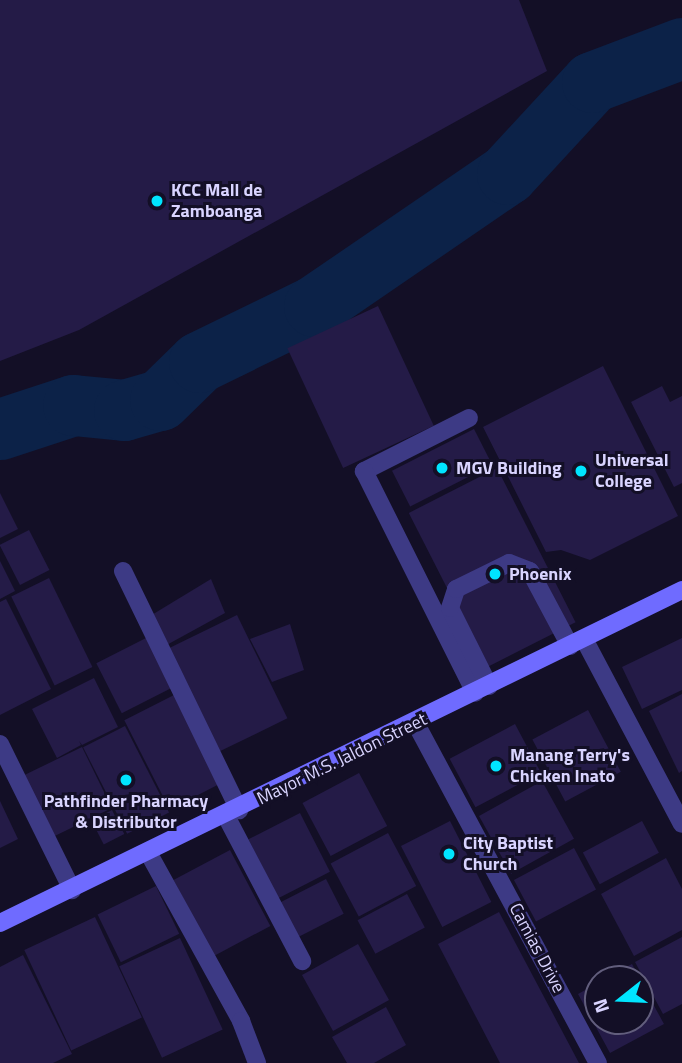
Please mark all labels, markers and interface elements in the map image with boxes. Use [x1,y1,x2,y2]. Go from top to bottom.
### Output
place label: KCC Mall de Zamboanga [171,180,262,222]
marker: KCC Mall de Zamboanga [149,193,165,209]
place label: Universal College [595,450,669,492]
place label: MGV Building [456,457,562,479]
marker: MGV Building [434,460,450,476]
marker: Universal College [573,463,589,479]
place label: Phoenix [509,563,571,585]
marker: Phoenix [487,566,503,582]
street label: Mayor M.S. Jaldon Street [254,708,430,810]
place label: Manang Terry's Chicken Inato [510,745,630,788]
marker: Manang Terry's Chicken Inato [488,758,504,774]
marker: Pathfinder Pharmacy & Distributor [118,772,134,788]
place label: Pathfinder Pharmacy & Distributor [44,791,208,834]
place label: City Baptist Church [463,833,553,876]
marker: City Baptist Church [441,846,457,862]
street label: Camias Drive [504,899,570,997]
north arrow [584,965,654,1035]
text: N [585,995,616,1017]

